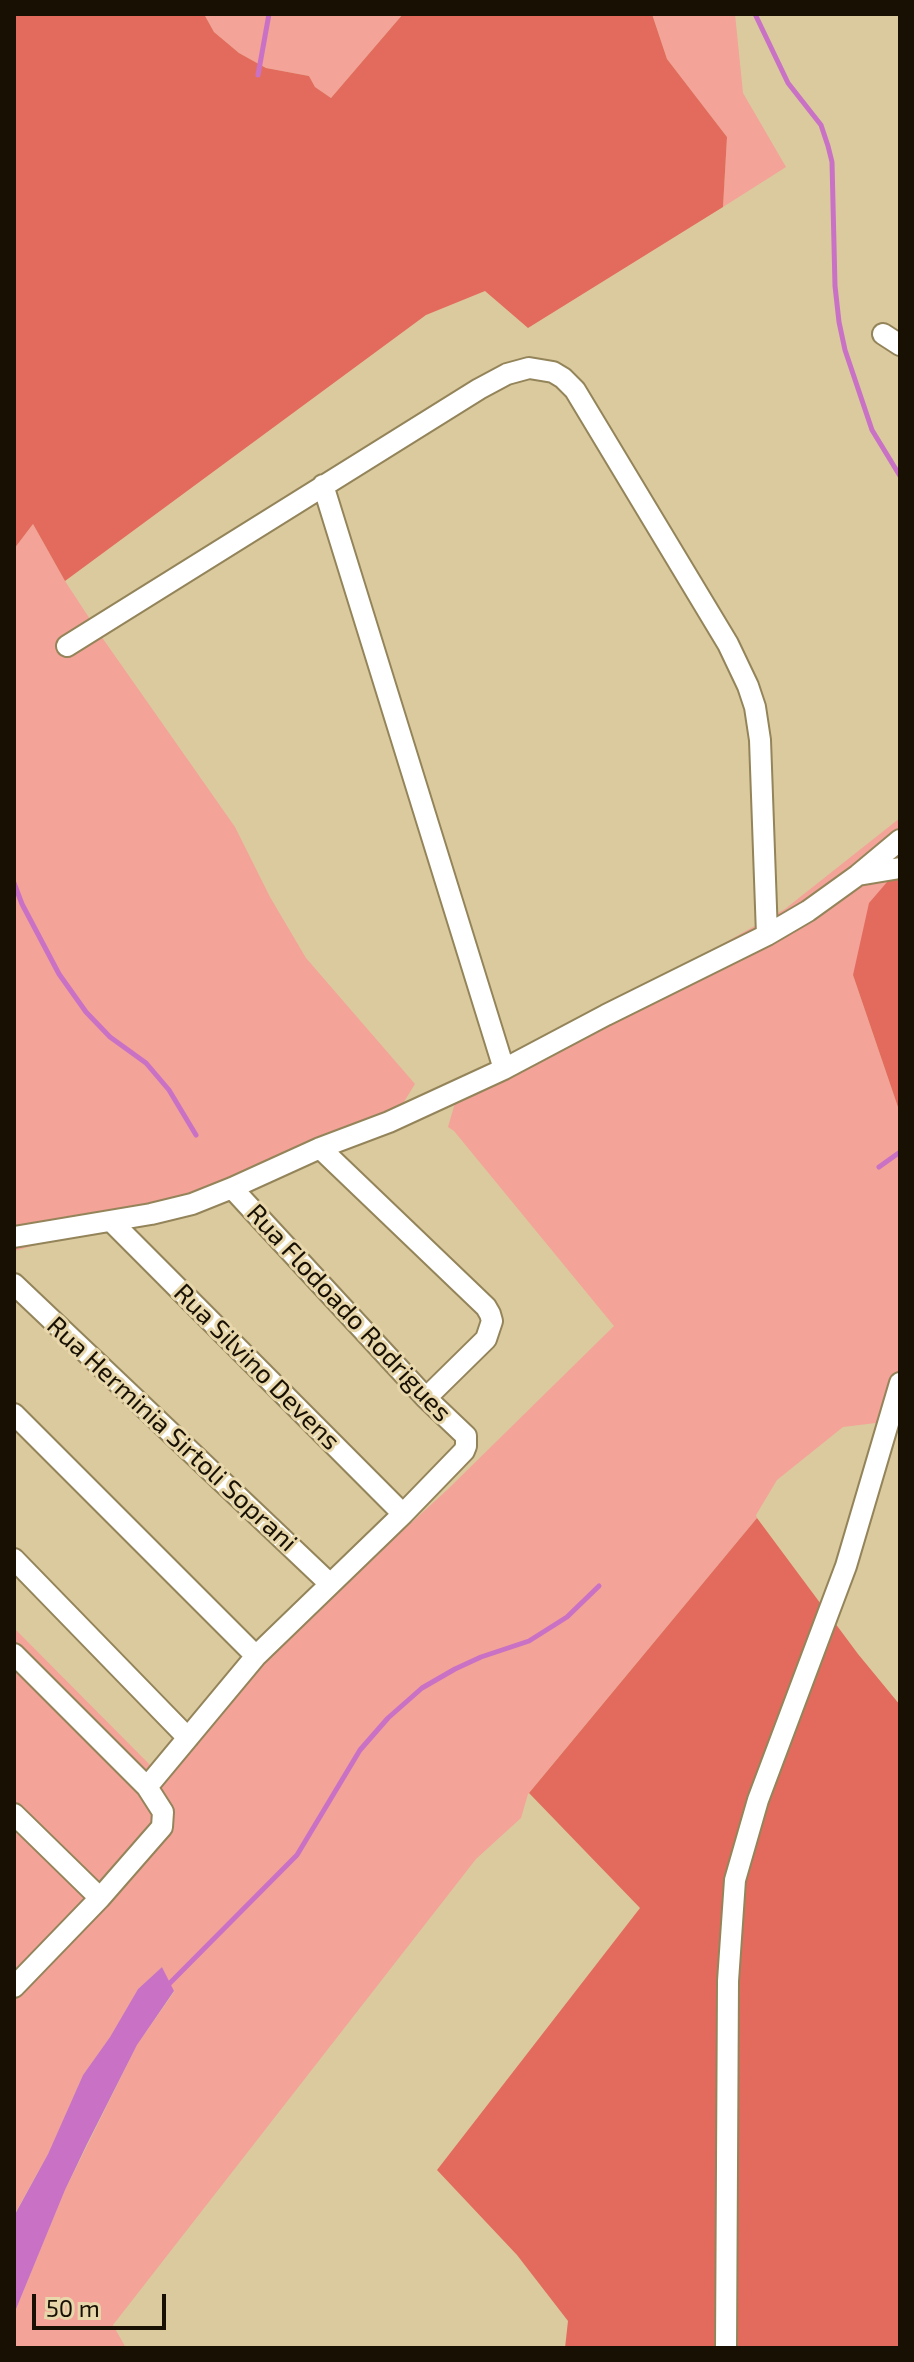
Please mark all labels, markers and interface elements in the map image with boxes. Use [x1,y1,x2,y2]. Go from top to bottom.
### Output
street label: Rua Flodoado Rodrigues [240,1198,458,1428]
street label: Rua Silvino Devens [167,1277,347,1457]
street label: Rua Herminia Sirtoli Soprani [41,1310,303,1558]
scale bar [36,2278,170,2328]
text: 50 m [46,2293,100,2322]

